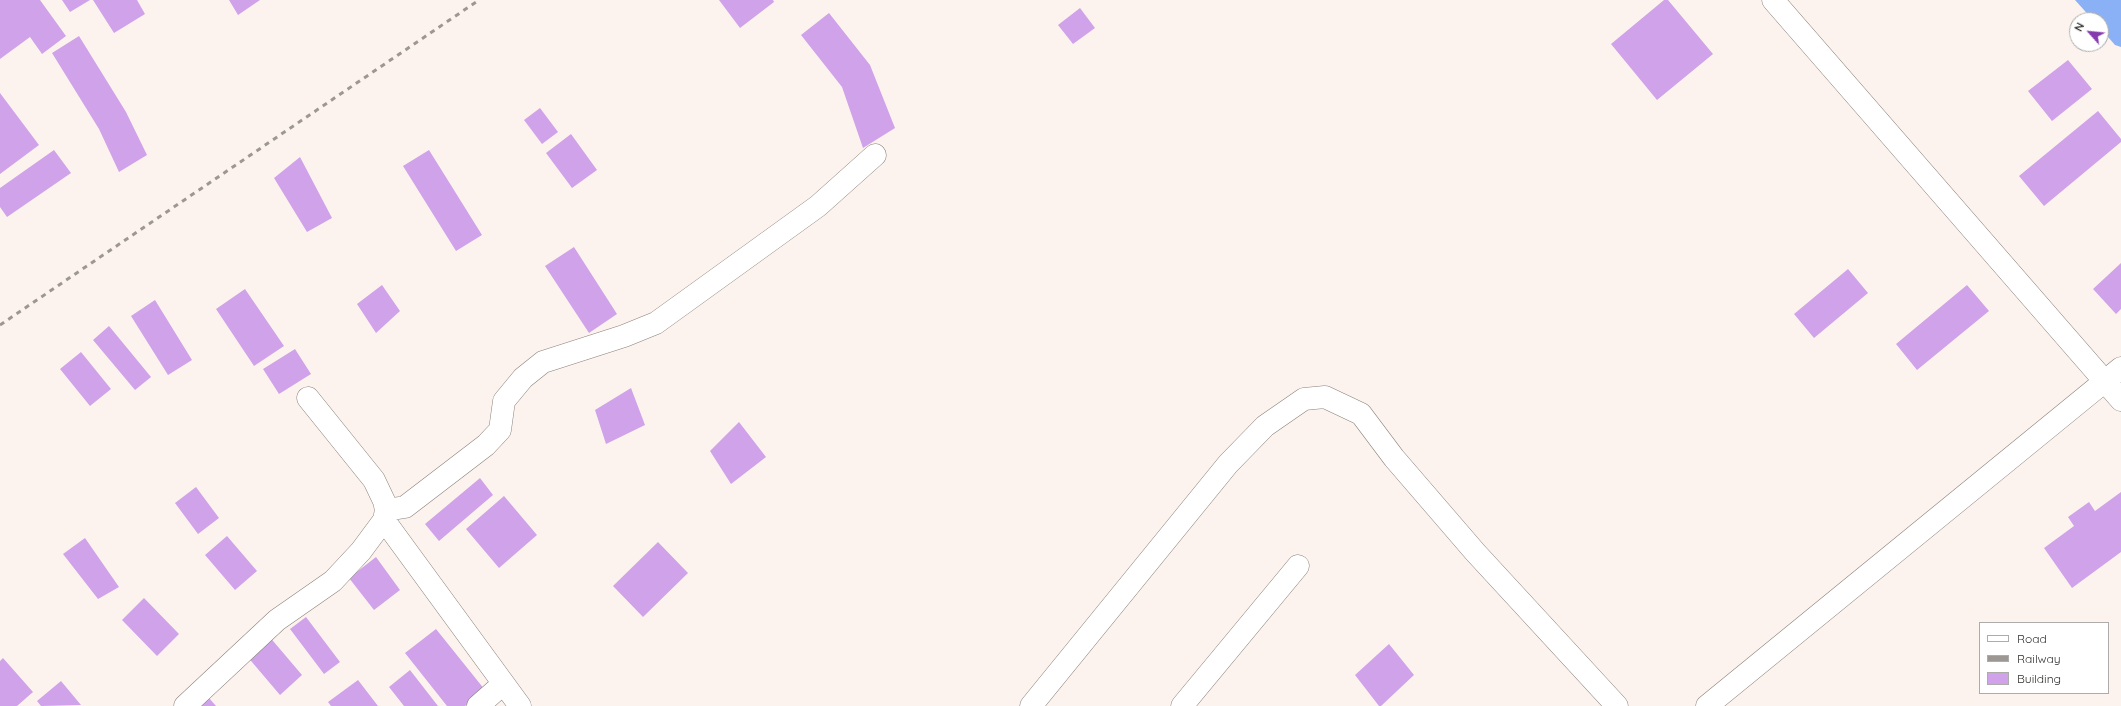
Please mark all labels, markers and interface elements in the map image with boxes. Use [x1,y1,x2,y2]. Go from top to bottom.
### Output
north arrow [2069,12,2109,52]
text: N [2071,20,2087,34]
legend [1979,622,2109,694]
text: Road [2017,631,2047,646]
text: Railway [2017,651,2061,666]
text: Building [2017,671,2061,686]

